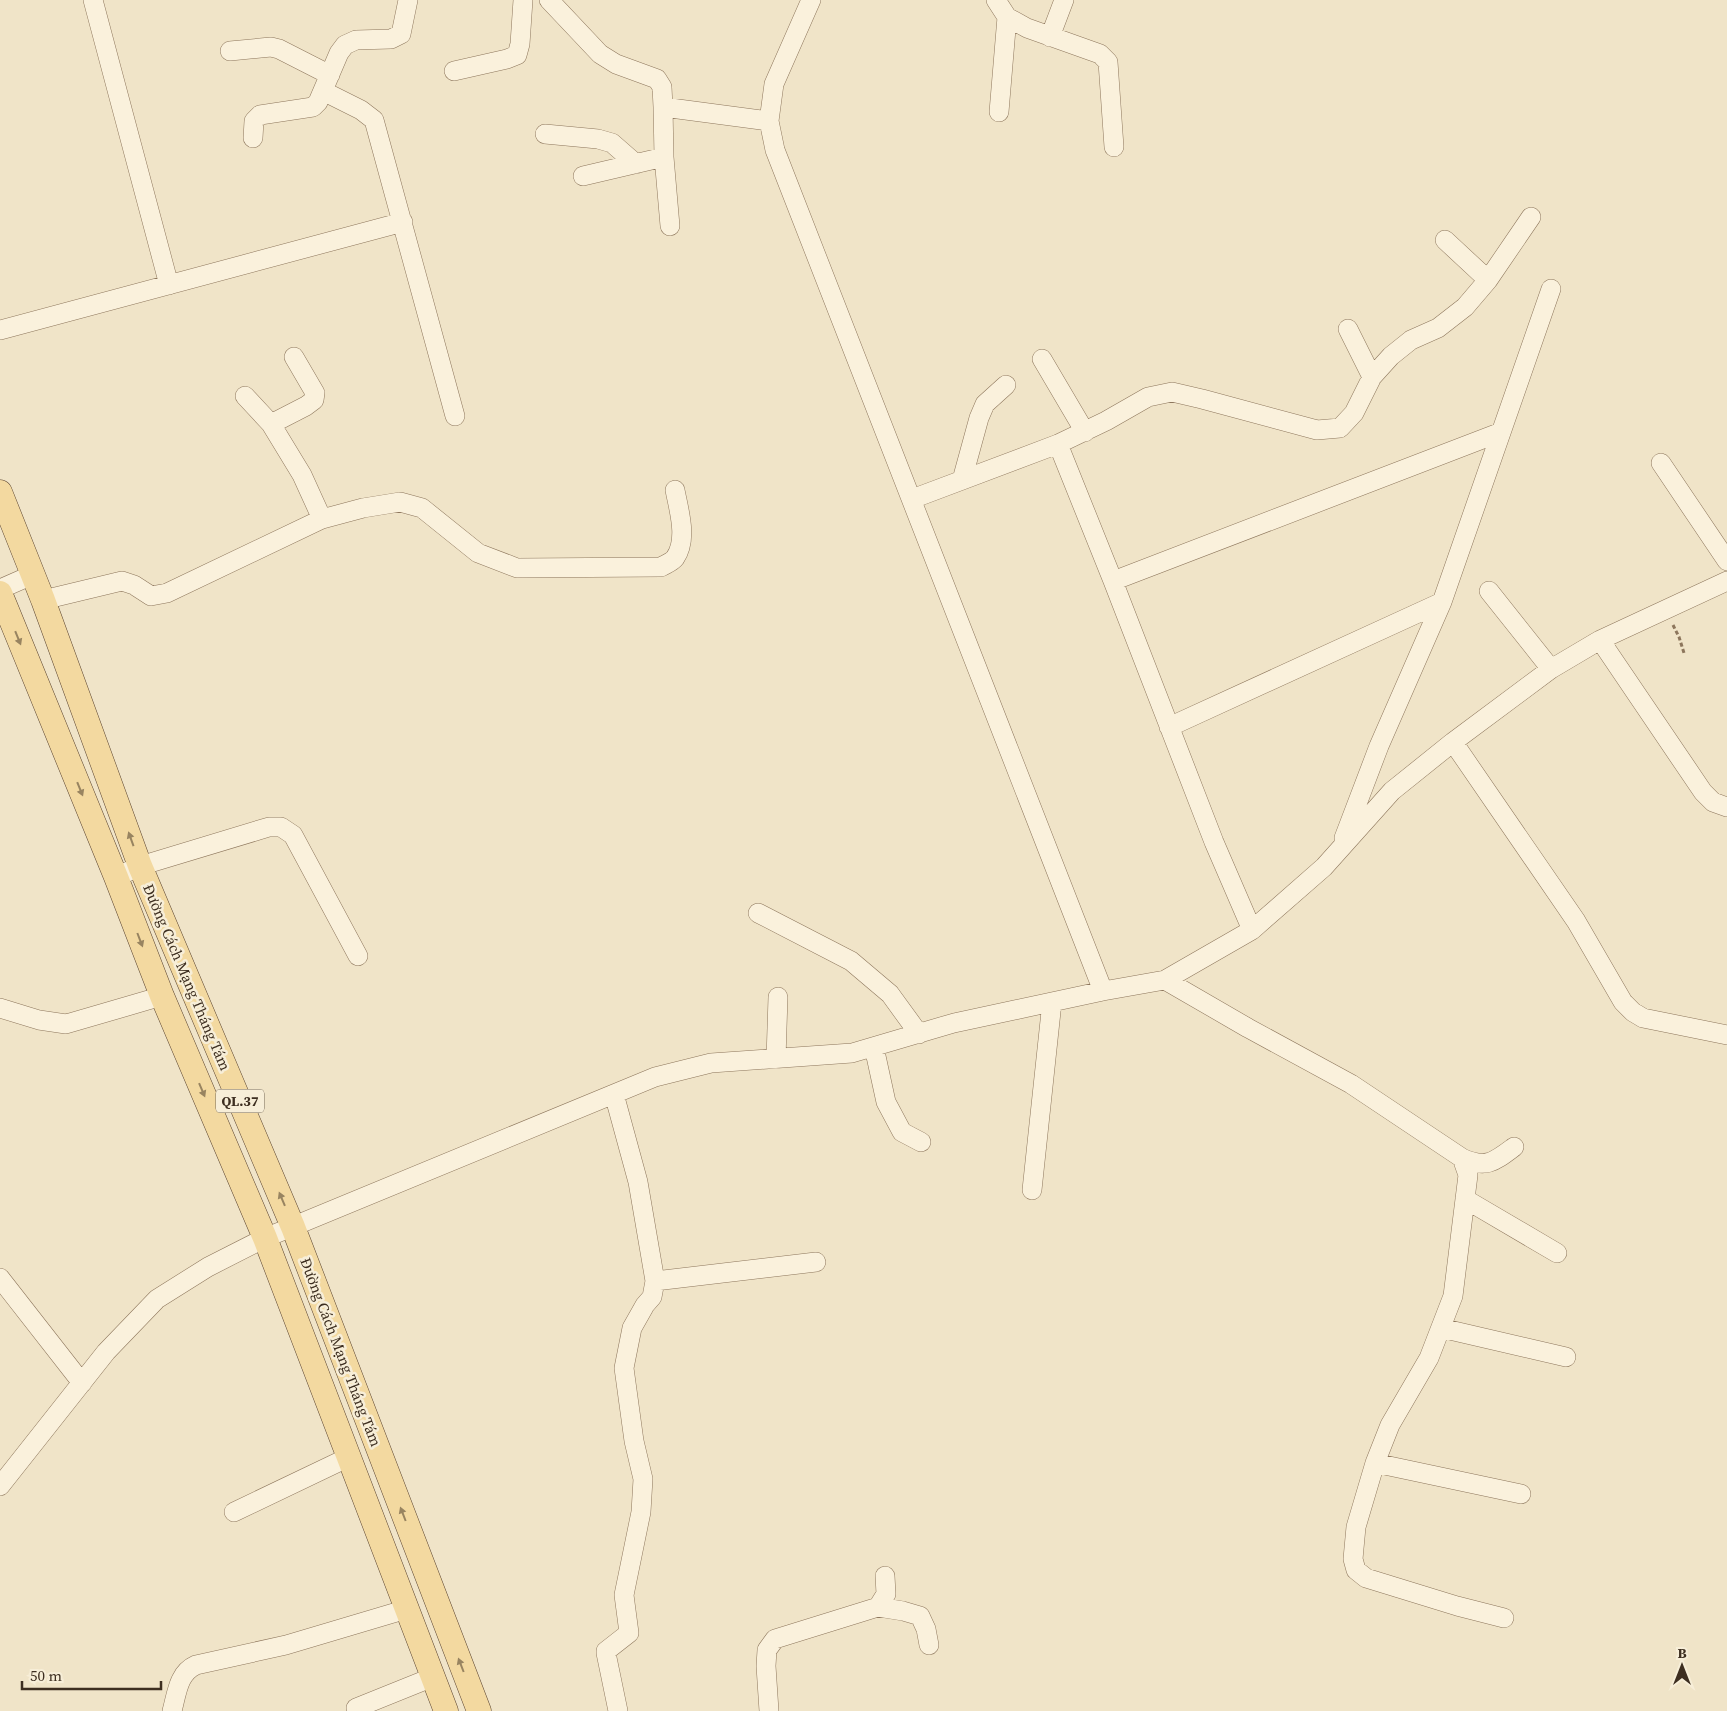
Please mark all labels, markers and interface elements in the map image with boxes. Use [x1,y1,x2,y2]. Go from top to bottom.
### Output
one-way arrow [15,631,23,646]
one-way arrow [76,782,84,797]
one-way arrow [127,832,134,847]
street label: Đường Cách Mạng Tháng Tám [138,880,236,1074]
one-way arrow [137,933,145,947]
one-way arrow [199,1083,207,1097]
road number: QL.37 [216,1090,264,1112]
one-way arrow [277,1192,285,1206]
street label: Đường Cách Mạng Tháng Tám [295,1254,387,1450]
one-way arrow [399,1506,407,1521]
north arrow [1657,1641,1707,1691]
text: B [1677,1643,1687,1663]
scale bar [22,1658,161,1690]
one-way arrow [457,1658,465,1673]
text: 50 m [30,1665,62,1686]

